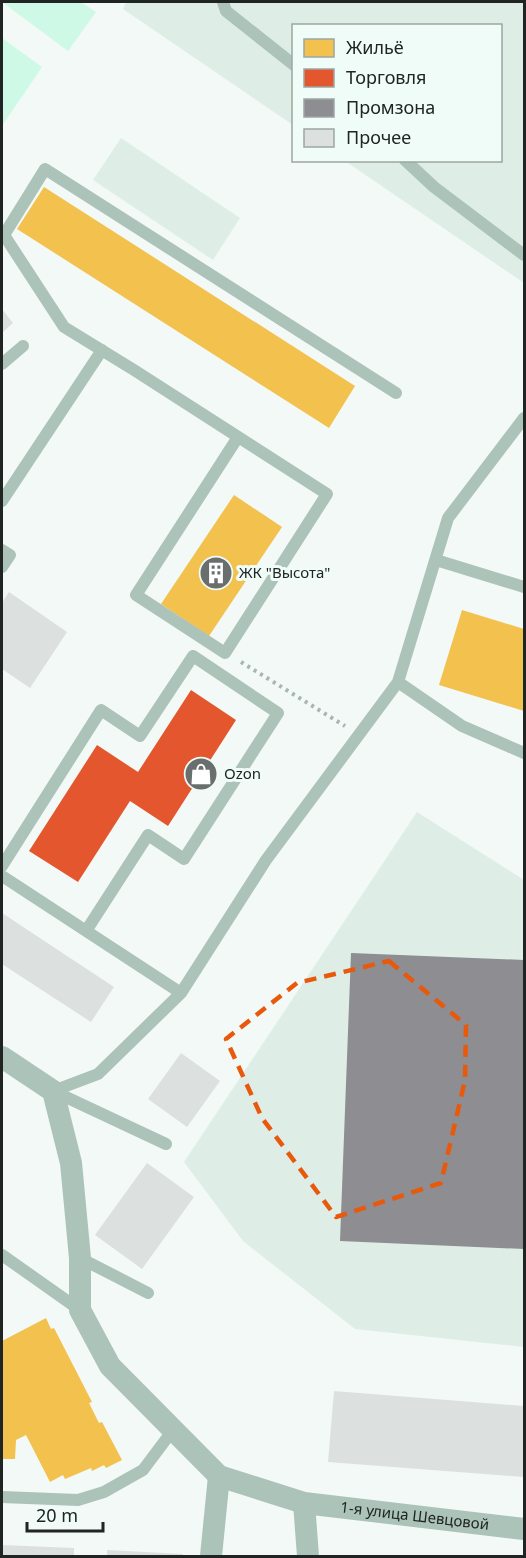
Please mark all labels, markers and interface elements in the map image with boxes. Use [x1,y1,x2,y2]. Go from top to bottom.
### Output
legend [292,24,502,162]
text: Жильё [346,35,404,59]
text: Торговля [346,65,426,89]
text: Промзона [346,95,435,119]
text: Прочее [346,125,411,149]
building icon: ЖК "Высота" [198,555,234,591]
place label: ЖК "Высота" [239,562,330,582]
shop icon: Ozon [183,756,219,792]
place label: Ozon [224,763,261,783]
scale bar [27,1495,104,1533]
street label: 1-я улица Шевцовой [339,1496,490,1534]
text: 20 m [36,1503,78,1527]

